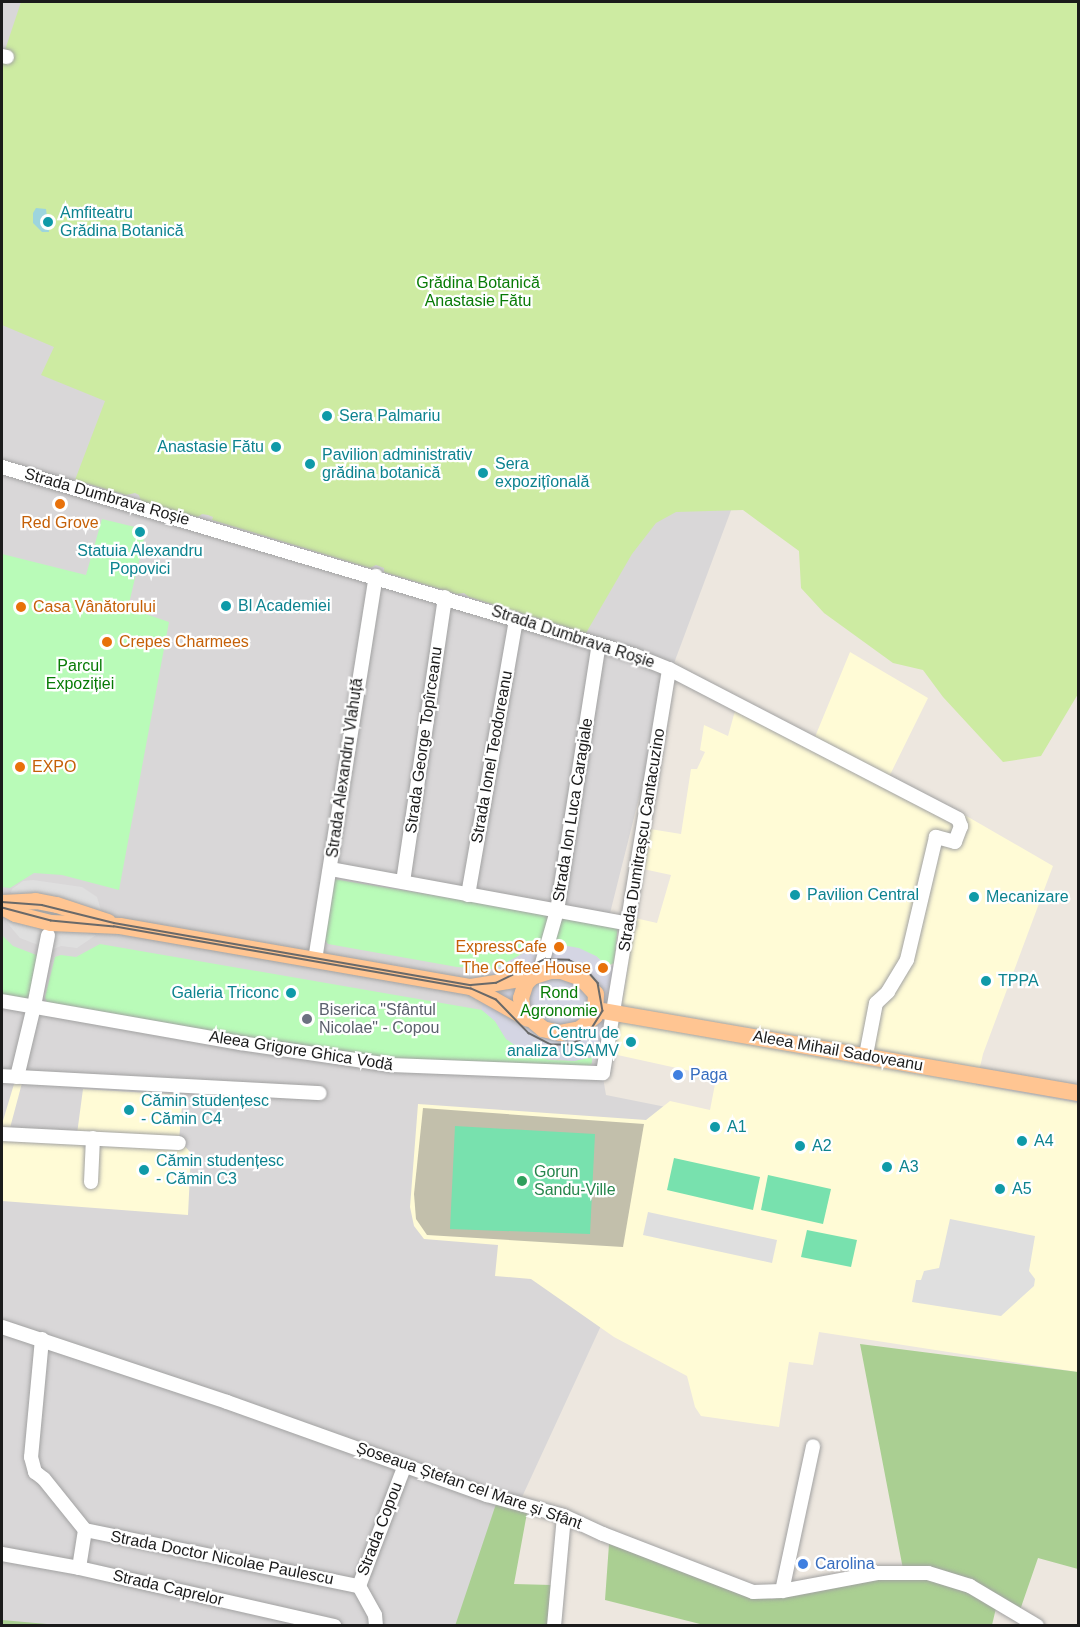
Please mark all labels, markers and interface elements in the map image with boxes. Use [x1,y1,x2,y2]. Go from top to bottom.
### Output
place label: Amfiteatru Grădina Botanică [60,203,184,241]
marker: Amfiteatru Grădina Botanică [41,215,55,229]
park label: Grădina Botanică Anastasie Fătu [416,273,540,311]
place label: Sera Palmariu [339,406,440,426]
marker: Sera Palmariu [320,409,334,423]
place label: Anastasie Fătu [157,437,264,457]
marker: Anastasie Fătu [269,440,283,454]
place label: Pavilion administrativ grădina botanică [322,445,472,483]
place label: Sera expozițîonală [495,454,589,492]
marker: Pavilion administrativ grădina botanică [303,457,317,471]
street label: Strada Dumbrava Roșie [22,464,192,530]
marker: Sera expozițîonală [476,466,490,480]
marker: Red Grove [53,497,67,511]
place label: Red Grove [21,513,99,533]
marker: Statuia Alexandru Popovici [133,525,147,539]
place label: Statuia Alexandru Popovici [77,541,203,579]
place label: Bl Academiei [238,596,331,616]
place label: Casa Vânătorului [33,597,156,617]
marker: Bl Academiei [219,599,233,613]
marker: Casa Vânătorului [14,600,28,614]
street label: Strada Dumbrava Roșie [489,601,657,673]
place label: Crepes Charmees [119,632,249,652]
marker: Crepes Charmees [100,635,114,649]
street label: Strada George Topîrceanu [401,645,447,835]
park label: Parcul Expoziției [46,656,114,694]
street label: Strada Ionel Teodoreanu [467,669,517,845]
street label: Strada Alexandru Vlahuță [323,676,367,860]
street label: Strada Ion Luca Caragiale [549,717,597,903]
street label: Strada Dumitrașcu Cantacuzino [615,727,669,953]
place label: EXPO [32,757,76,777]
marker: EXPO [13,760,27,774]
place label: Pavilion Central [807,885,919,905]
place label: Mecanizare [986,887,1069,907]
marker: Pavilion Central [788,888,802,902]
marker: Mecanizare [967,890,981,904]
place label: ExpressCafe [455,937,547,957]
marker: ExpressCafe [552,940,566,954]
place label: The Coffee House [461,958,591,978]
marker: The Coffee House [596,961,610,975]
place label: TPPA [998,971,1039,991]
marker: TPPA [979,974,993,988]
place label: Galeria Triconc [171,983,279,1003]
park label: Rond Agronomie [520,983,598,1021]
marker: Galeria Triconc [284,986,298,1000]
place label: Biserica "Sfântul Nicolae" - Copou [319,1000,439,1038]
marker: Biserica "Sfântul Nicolae" - Copou [300,1012,314,1026]
place label: Centru de analiza USAMV [507,1023,619,1061]
street label: Aleea Grigore Ghica Vodă [208,1027,394,1075]
street label: Aleea Mihail Sadoveanu [751,1027,925,1075]
marker: Centru de analiza USAMV [624,1035,638,1049]
place label: Paga [690,1065,727,1085]
marker: Paga [671,1068,685,1082]
place label: Cămin studențesc - Cămin C4 [141,1091,269,1129]
marker: Cămin studențesc - Cămin C4 [122,1103,136,1117]
place label: A1 [727,1117,747,1137]
marker: A1 [708,1120,722,1134]
place label: A4 [1034,1131,1054,1151]
marker: A4 [1015,1134,1029,1148]
place label: A2 [812,1136,832,1156]
marker: A2 [793,1139,807,1153]
place label: Cămin studențesc - Cămin C3 [156,1151,284,1189]
place label: A3 [899,1157,919,1177]
marker: A3 [880,1160,894,1174]
place label: Gorun Sandu-Ville [534,1162,616,1200]
marker: Cămin studențesc - Cămin C3 [137,1163,151,1177]
marker: Gorun Sandu-Ville [515,1174,529,1188]
place label: A5 [1012,1179,1032,1199]
marker: A5 [993,1182,1007,1196]
street label: Șoseaua Ștefan cel Mare și Sfânt [354,1438,584,1534]
street label: Strada Copou [353,1479,407,1579]
street label: Strada Doctor Nicolae Paulescu [109,1527,335,1589]
place label: Carolina [815,1554,875,1574]
marker: Carolina [796,1557,810,1571]
street label: Strada Caprelor [111,1566,225,1610]

